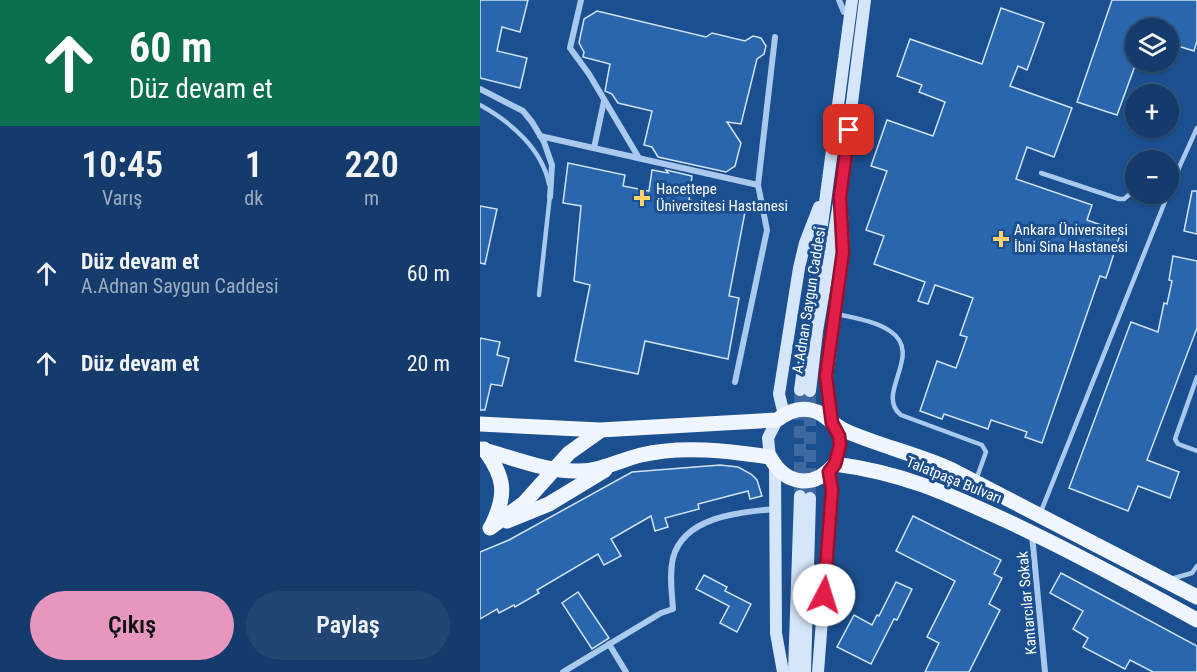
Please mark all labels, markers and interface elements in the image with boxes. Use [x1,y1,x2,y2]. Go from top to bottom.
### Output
map controls [1125,18,1179,204]
button: layers [1125,18,1179,72]
text: 60 m [129,23,212,72]
icon: ahead [30,24,108,102]
text: Düz devam et [129,73,273,105]
button: + [1125,84,1179,138]
pin [823,104,874,155]
icon: arrive [832,113,865,146]
text: 10:45 [81,144,163,186]
text: 1 [245,144,263,186]
text: 220 [344,144,399,186]
button: − [1125,150,1179,204]
place label: Hacettepe Üniversitesi Hastanesi [656,180,788,215]
text: Varış [102,186,142,210]
text: dk [244,186,263,210]
text: m [364,186,379,210]
marker: Hacettepe Üniversitesi Hastanesi [633,189,651,207]
place label: Ankara Üniversitesi İbni Sina Hastanesi [1014,221,1128,256]
street label: A.Adnan Saygun Caddesi [789,225,829,375]
marker: Ankara Üniversitesi İbni Sina Hastanesi [992,230,1010,248]
text: Düz devam et [81,249,199,274]
icon: ahead [30,257,63,290]
text: 60 m [407,261,450,286]
text: A.Adnan Saygun Caddesi [81,274,278,298]
icon: ahead [30,347,63,380]
text: Düz devam et [81,351,199,376]
text: 20 m [407,351,450,376]
street label: Talatpaşa Bulvarı [903,453,1005,507]
street label: Kantarcılar Sokak [1013,550,1040,655]
position arrow [792,563,856,627]
button: Çıkış [30,591,234,660]
button: Paylaş [246,591,450,660]

